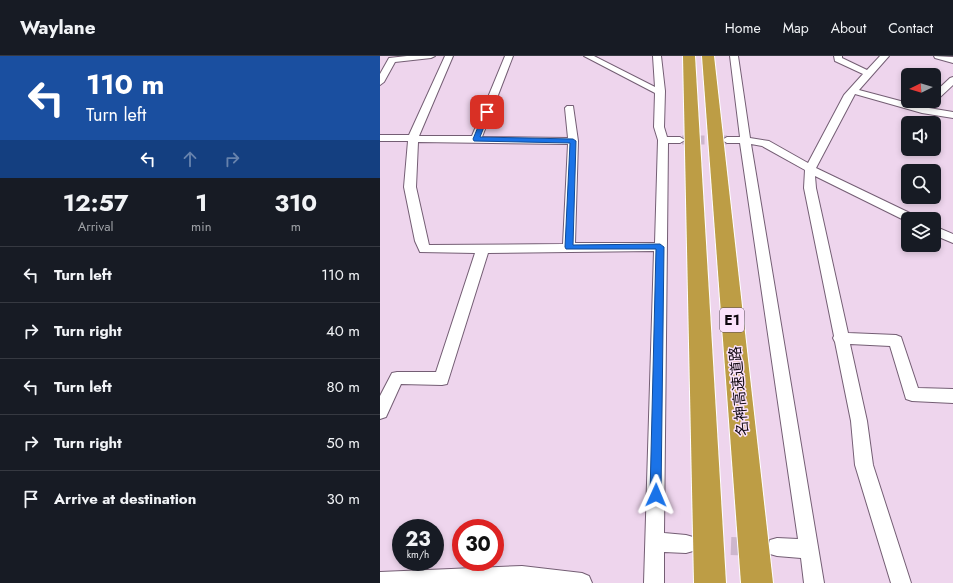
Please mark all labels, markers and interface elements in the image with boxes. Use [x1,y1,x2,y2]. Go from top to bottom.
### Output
text: Waylane [20,14,96,41]
text: Home [725,18,761,38]
text: Map [783,18,809,38]
text: About [831,18,866,38]
text: Contact [888,18,933,38]
text: 110 m [86,64,164,105]
north arrow [901,68,941,108]
map controls [901,68,941,252]
icon: left [20,72,72,124]
pin [470,95,504,129]
icon: arrive [476,101,498,123]
text: Turn left [86,102,146,128]
button: sound [901,116,941,156]
icon: left [137,148,159,170]
icon: ahead [179,148,201,170]
icon: right [221,148,243,170]
button: search [901,164,941,204]
text: 12:57 [63,185,128,220]
text: 1 [195,185,207,220]
text: 310 [274,185,317,220]
button: layers [901,212,941,252]
text: Arrival [78,217,113,236]
text: min [191,217,211,236]
text: m [291,217,301,236]
icon: left [20,264,42,286]
text: Turn left [54,264,112,286]
text: 110 m [321,264,360,286]
road number: E1 [720,308,744,332]
icon: right [20,320,42,342]
text: Turn right [54,320,122,342]
text: 40 m [326,320,360,342]
street label: 名神高速道路 [724,345,754,437]
icon: left [20,376,42,398]
text: Turn left [54,376,112,398]
text: 80 m [327,376,360,398]
icon: right [20,432,42,454]
text: Turn right [54,432,122,454]
text: 50 m [326,432,360,454]
position arrow [635,474,677,516]
icon: arrive [20,488,42,510]
text: Arrive at destination [54,488,196,510]
text: 30 m [327,488,360,510]
speed limit sign: 30 [452,519,504,571]
text: 23 [405,525,431,554]
text: km/h [407,547,429,562]

